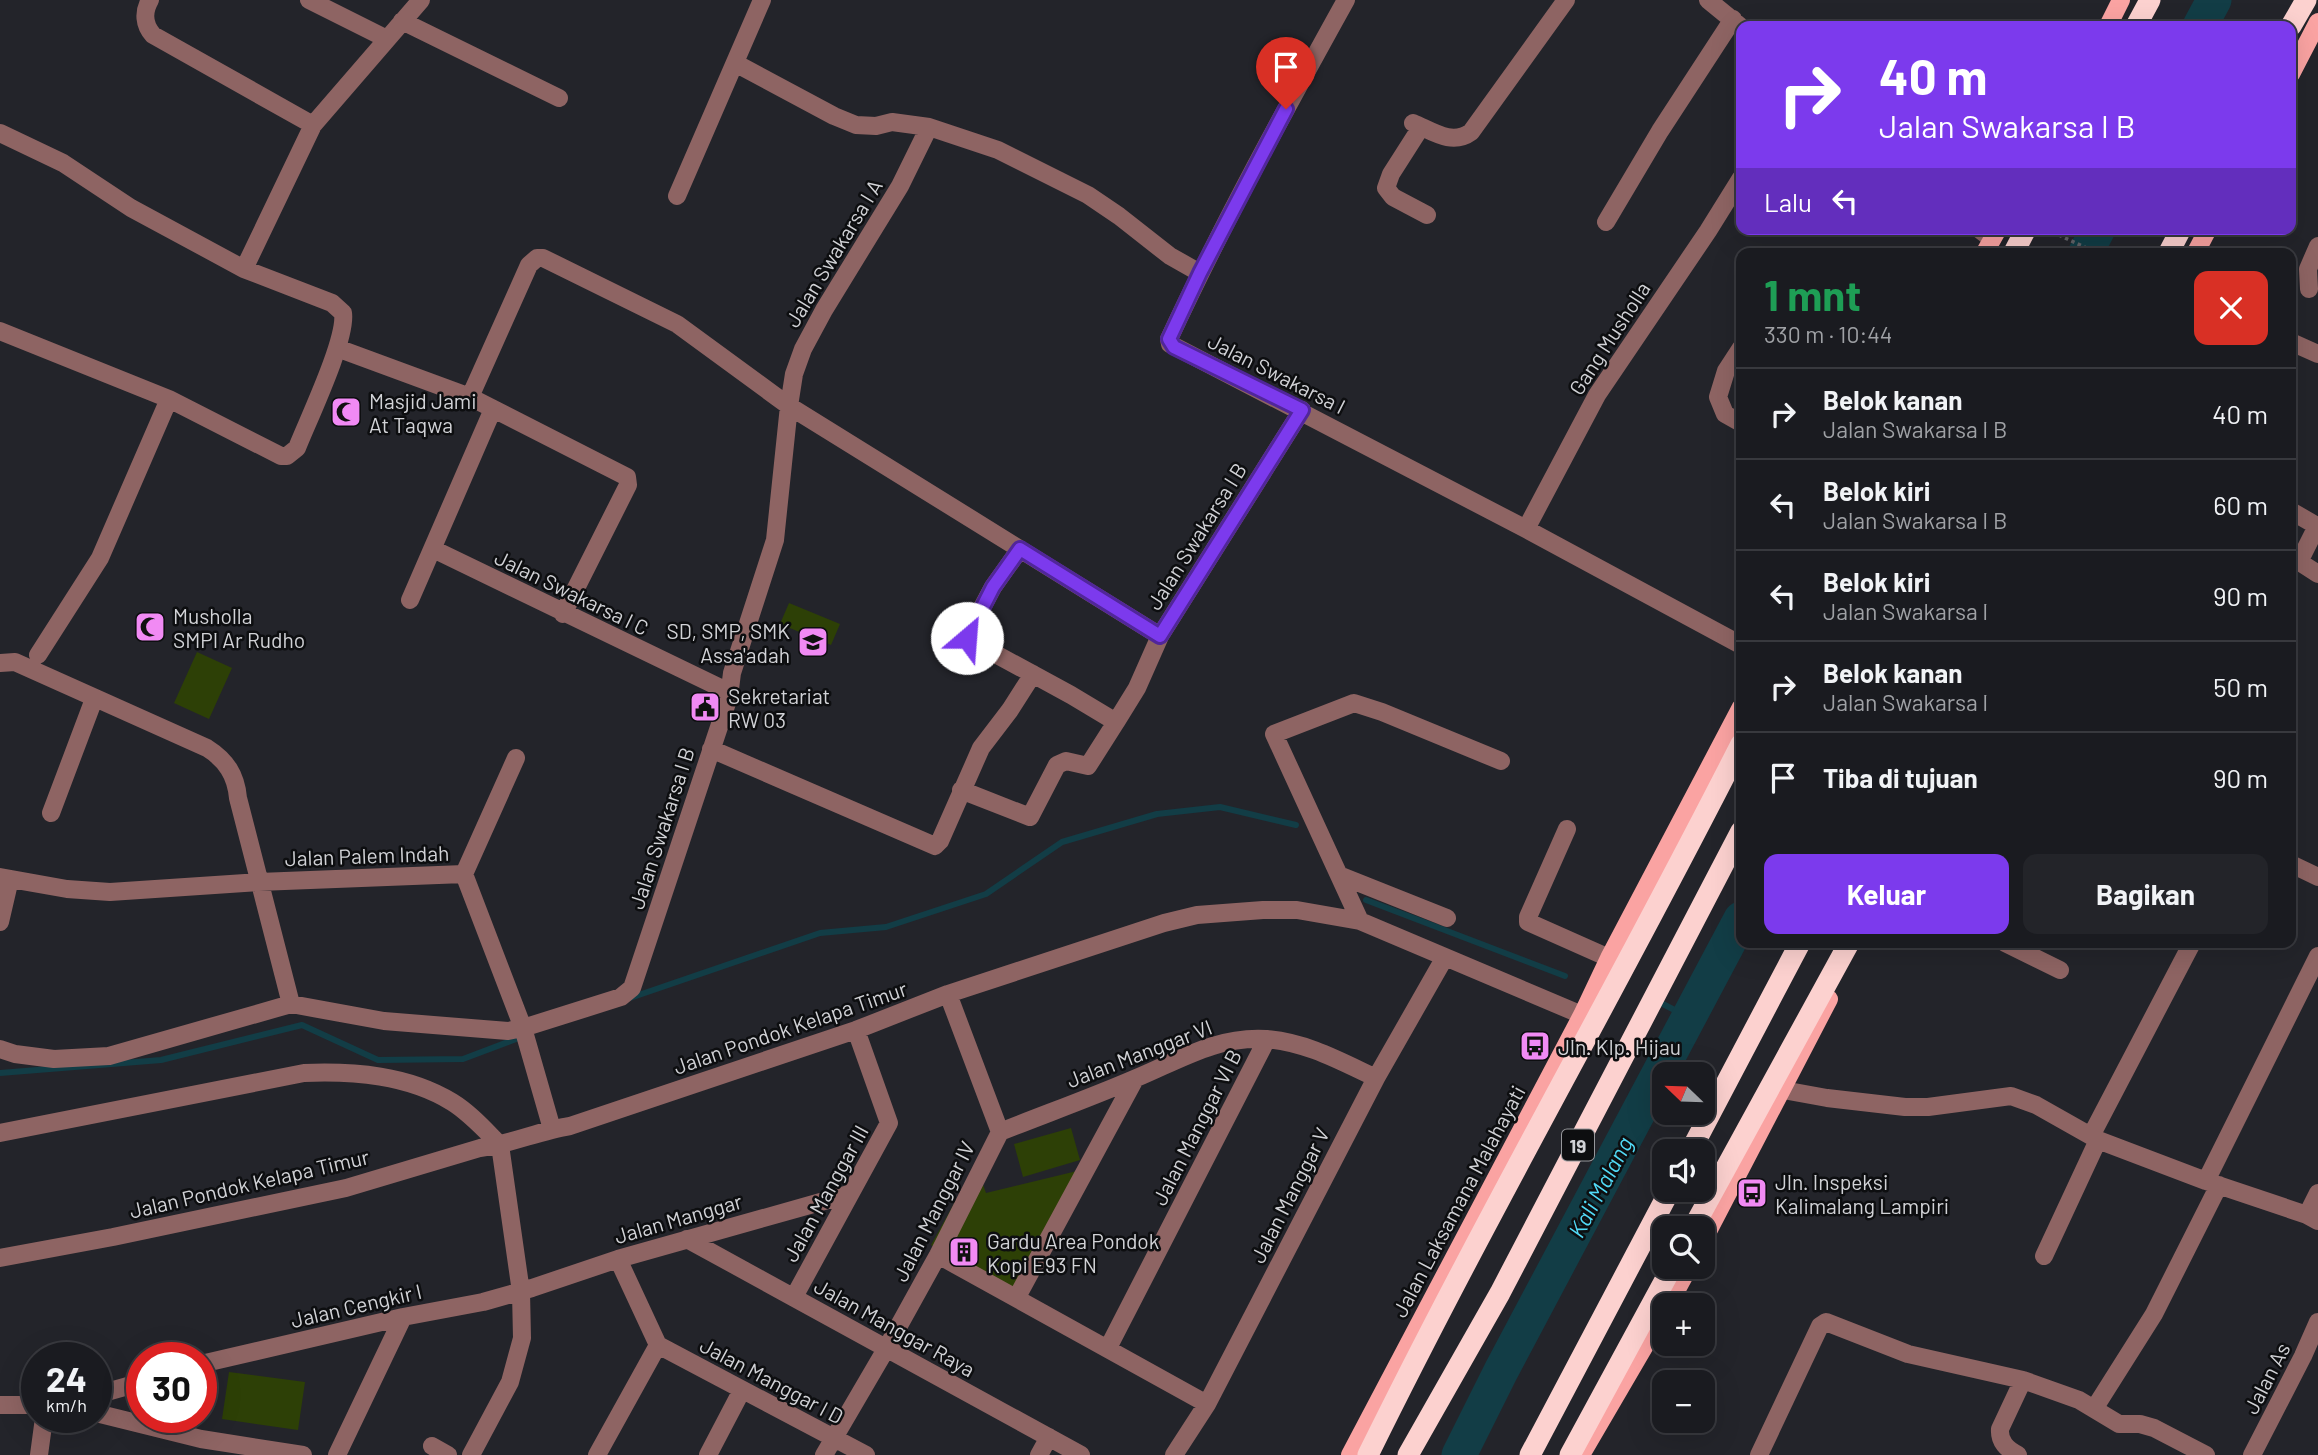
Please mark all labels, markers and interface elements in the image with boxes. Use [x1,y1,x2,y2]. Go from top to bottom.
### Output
pin [1256,37,1316,109]
text: 40 m [1879,46,1987,105]
icon: arrive [1267,48,1305,86]
icon: right [1764,49,1855,140]
text: Jalan Swakarsa I B [1879,106,2135,144]
street label: Jalan Swakarsa I A [779,174,887,331]
icon: left [1826,182,1864,220]
text: Lalu [1764,186,1812,217]
text: 1 mnt [1764,269,1861,319]
button: close [2194,271,2268,345]
street label: Gang Musholla [1563,277,1655,399]
text: 330 m · 10:44 [1764,320,1893,348]
street label: Jalan Swakarsa I [1204,328,1350,418]
text: Belok kanan [1823,384,1962,415]
place label: Masjid Jami At Taqwa [369,388,477,437]
mosque icon: Masjid Jami At Taqwa [329,395,363,429]
icon: right [1764,395,1802,433]
text: 40 m [2212,398,2268,429]
text: Jalan Swakarsa I B [1823,415,2007,443]
street label: Jalan Swakarsa I B [1141,458,1251,614]
text: Belok kiri [1823,475,1930,506]
icon: left [1764,486,1802,524]
text: 60 m [2213,489,2268,520]
text: Jalan Swakarsa I B [1823,506,2007,534]
street label: Jalan Swakarsa I C [491,544,653,640]
text: Belok kiri [1823,566,1930,597]
icon: left [1764,577,1802,615]
text: 90 m [2213,580,2268,611]
text: Jalan Swakarsa I [1823,597,1988,625]
position arrow [930,601,1004,675]
place label: Musholla SMPI Ar Rudho [173,603,305,652]
mosque icon: Musholla SMPI Ar Rudho [133,610,167,644]
place label: SD, SMP, SMK Assa'adah [666,618,790,667]
school or university icon: SD, SMP, SMK Assa'adah [796,625,830,659]
text: Belok kanan [1823,657,1962,688]
icon: right [1764,668,1802,706]
text: 50 m [2213,671,2268,702]
place label: Sekretariat RW 03 [728,683,830,732]
text: Jalan Swakarsa I [1823,688,1988,716]
public building icon: Sekretariat RW 03 [688,690,722,724]
street label: Jalan Swakarsa I B [623,744,699,912]
icon: arrive [1764,759,1802,797]
text: Tiba di tujuan [1823,762,1978,793]
text: 90 m [2213,762,2268,793]
street label: Jalan Palem Indah [284,840,450,870]
button: Keluar [1764,854,2009,934]
button: Bagikan [2023,854,2268,934]
street label: Jalan Pondok Kelapa Timur [670,975,910,1079]
street label: Jalan Manggar VI [1063,1014,1215,1092]
bus stop icon: Jln. Klp. Hijau [1518,1029,1552,1063]
place label: Jln. Klp. Hijau [1558,1034,1681,1059]
street label: Jalan Manggar VI B [1146,1045,1246,1209]
north arrow [1652,1062,1715,1125]
map controls [1652,1062,1715,1433]
street label: Jalan Laksamana Malahayati [1386,1081,1530,1321]
street label: Jalan Manggar III [777,1120,873,1266]
street label: Jalan Manggar V [1244,1123,1334,1267]
road number: 19 [1562,1130,1594,1161]
water label: Kali Malang [1562,1132,1638,1242]
street label: Jalan Manggar IV [887,1137,979,1285]
button: sound [1652,1139,1715,1202]
street label: Jalan Pondok Kelapa Timur [127,1143,372,1223]
place label: Jln. Inspeksi Kalimalang Lampiri [1775,1169,1949,1218]
bus stop icon: Jln. Inspeksi Kalimalang Lampiri [1735,1176,1769,1210]
street label: Jalan Manggar [611,1188,745,1248]
button: search [1652,1216,1715,1279]
place label: Gardu Area Pondok Kopi E93 FN [987,1228,1159,1277]
building icon: Gardu Area Pondok Kopi E93 FN [947,1235,981,1269]
street label: Jalan Manggar Raya [810,1273,980,1381]
street label: Jalan Cengkir I [288,1278,424,1332]
button: + [1652,1293,1715,1356]
street label: Jalan Manggar I D [696,1332,848,1428]
street label: Jalan As [2237,1338,2295,1418]
speed limit sign: 30 [126,1342,217,1433]
text: 24 [46,1357,87,1399]
button: − [1652,1370,1715,1433]
text: km/h [46,1394,87,1416]

